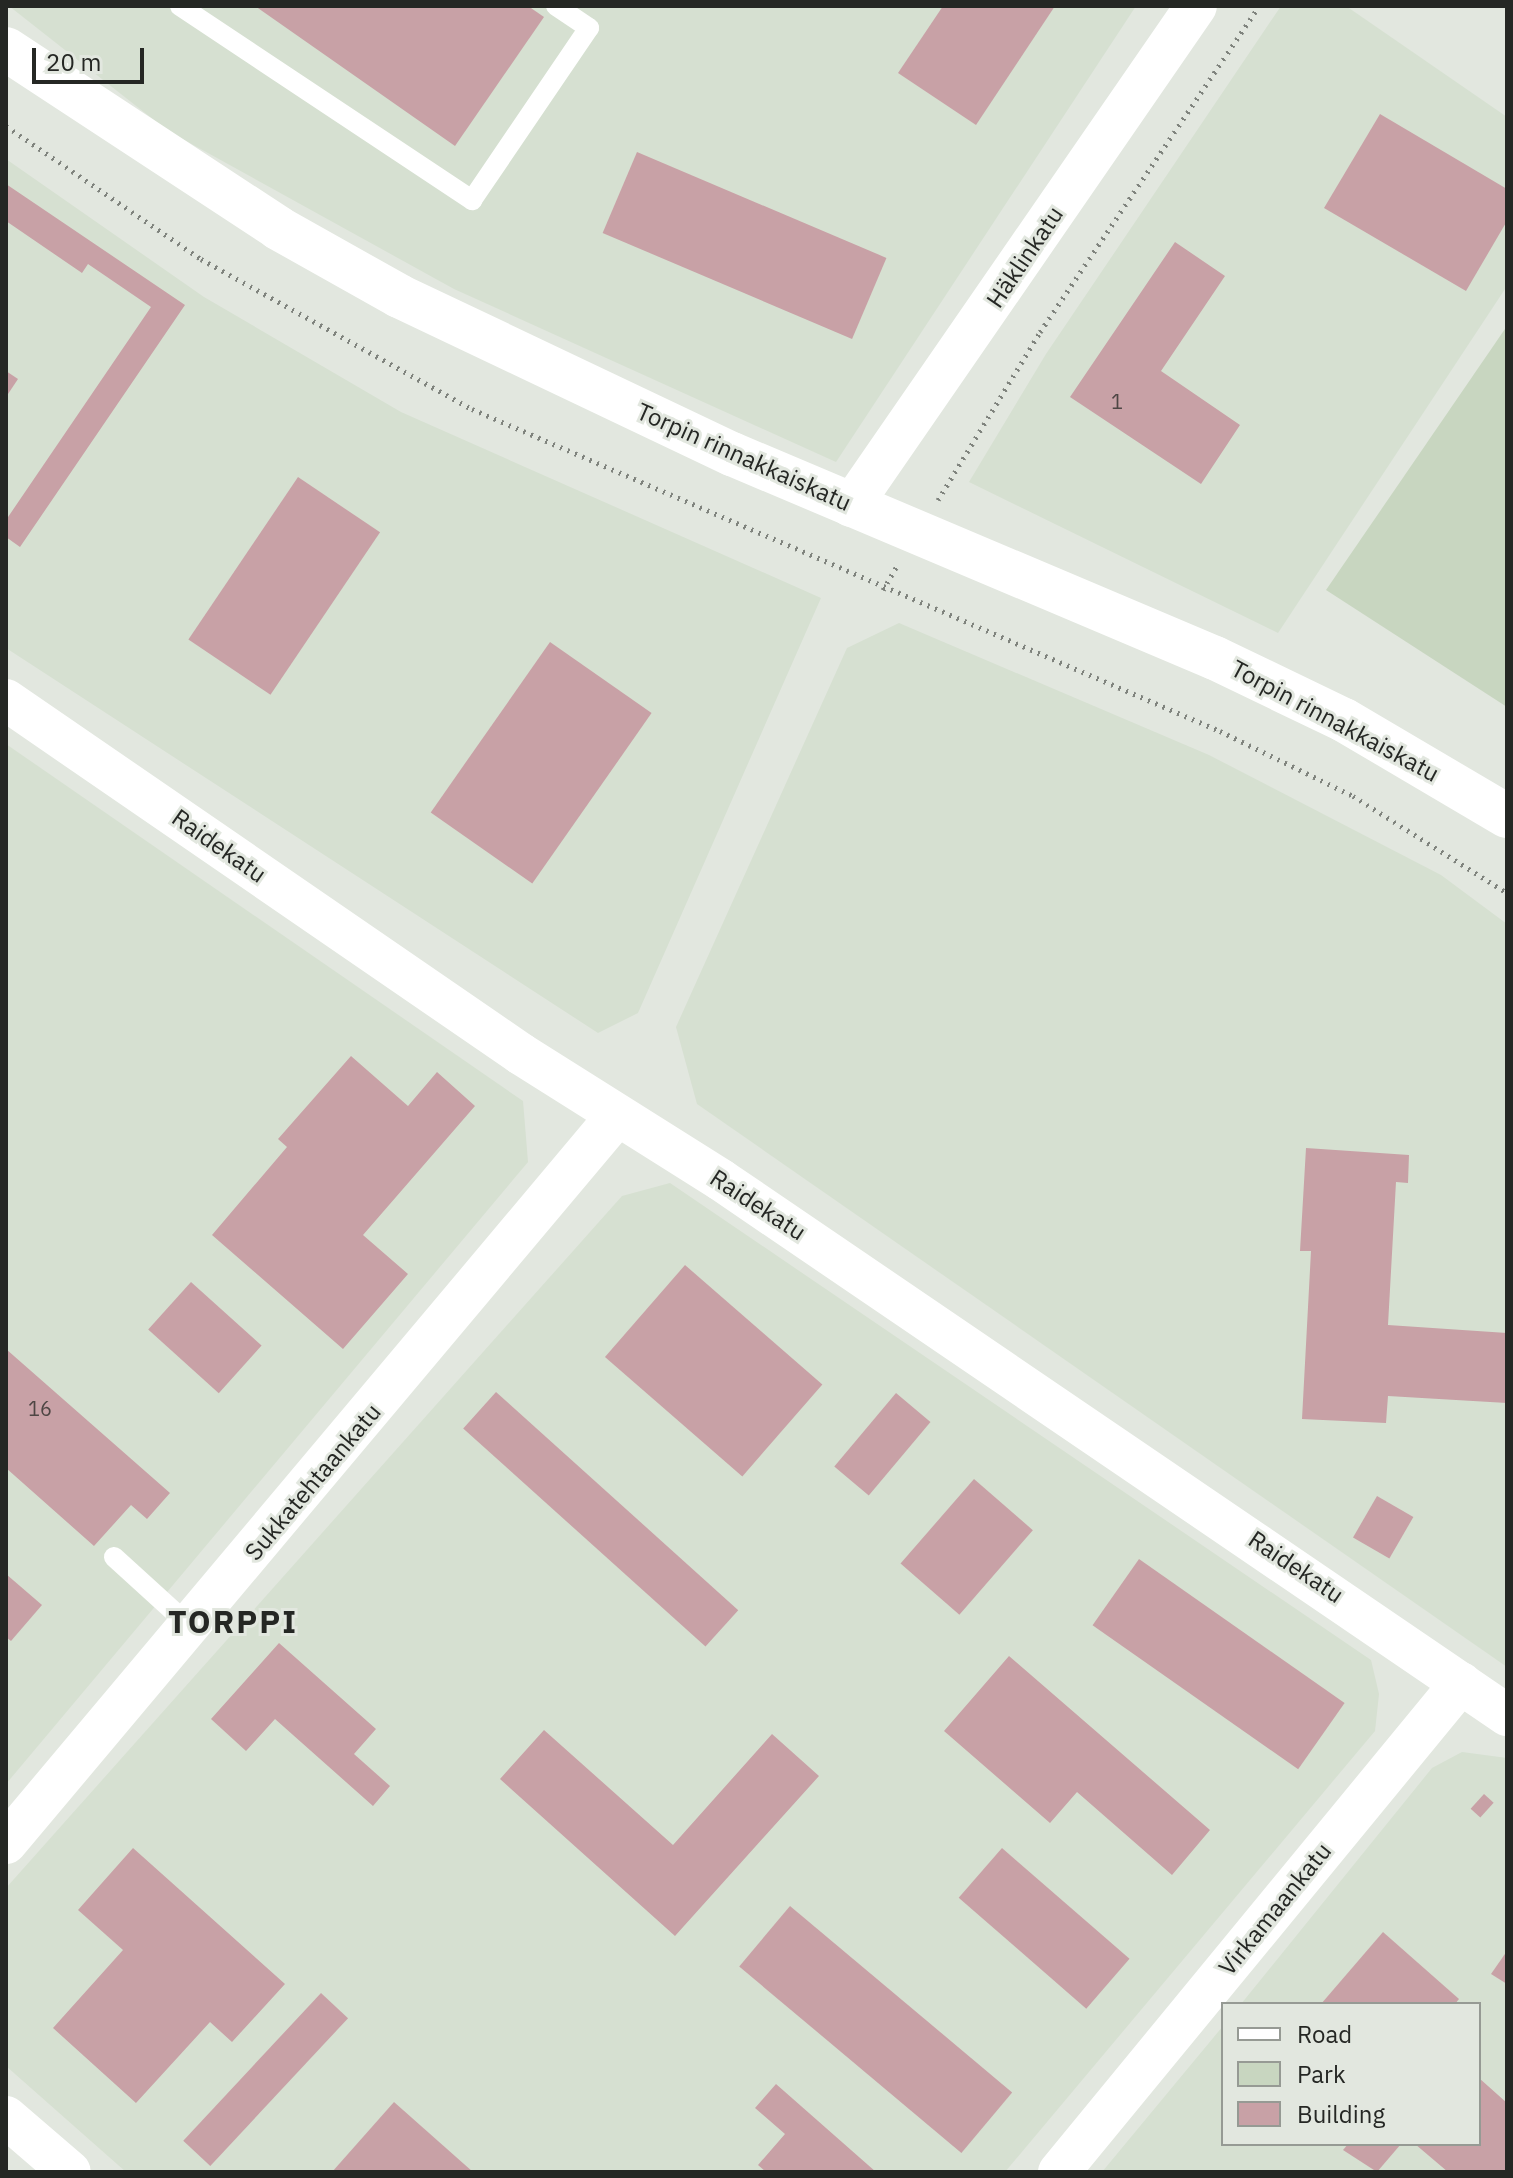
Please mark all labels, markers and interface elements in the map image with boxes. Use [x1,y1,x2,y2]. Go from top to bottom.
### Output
scale bar [36,32,148,82]
text: 20 m [46,46,101,78]
street label: Häklinkatu [981,201,1069,313]
house number: 1 [1111,389,1123,413]
street label: Torpin rinnakkaiskatu [632,397,856,517]
street label: Torpin rinnakkaiskatu [1226,654,1444,788]
street label: Raidekatu [166,803,272,889]
street label: Raidekatu [705,1163,811,1247]
house number: 16 [28,1396,52,1420]
street label: Sukkatehtaankatu [239,1398,387,1566]
street label: Raidekatu [1243,1525,1349,1609]
district label: TORPPI [168,1602,298,1640]
street label: Virkamaankatu [1213,1837,1337,1981]
legend [1221,2002,1481,2146]
text: Road [1297,2018,1352,2050]
text: Park [1297,2058,1346,2090]
text: Building [1297,2098,1385,2130]

